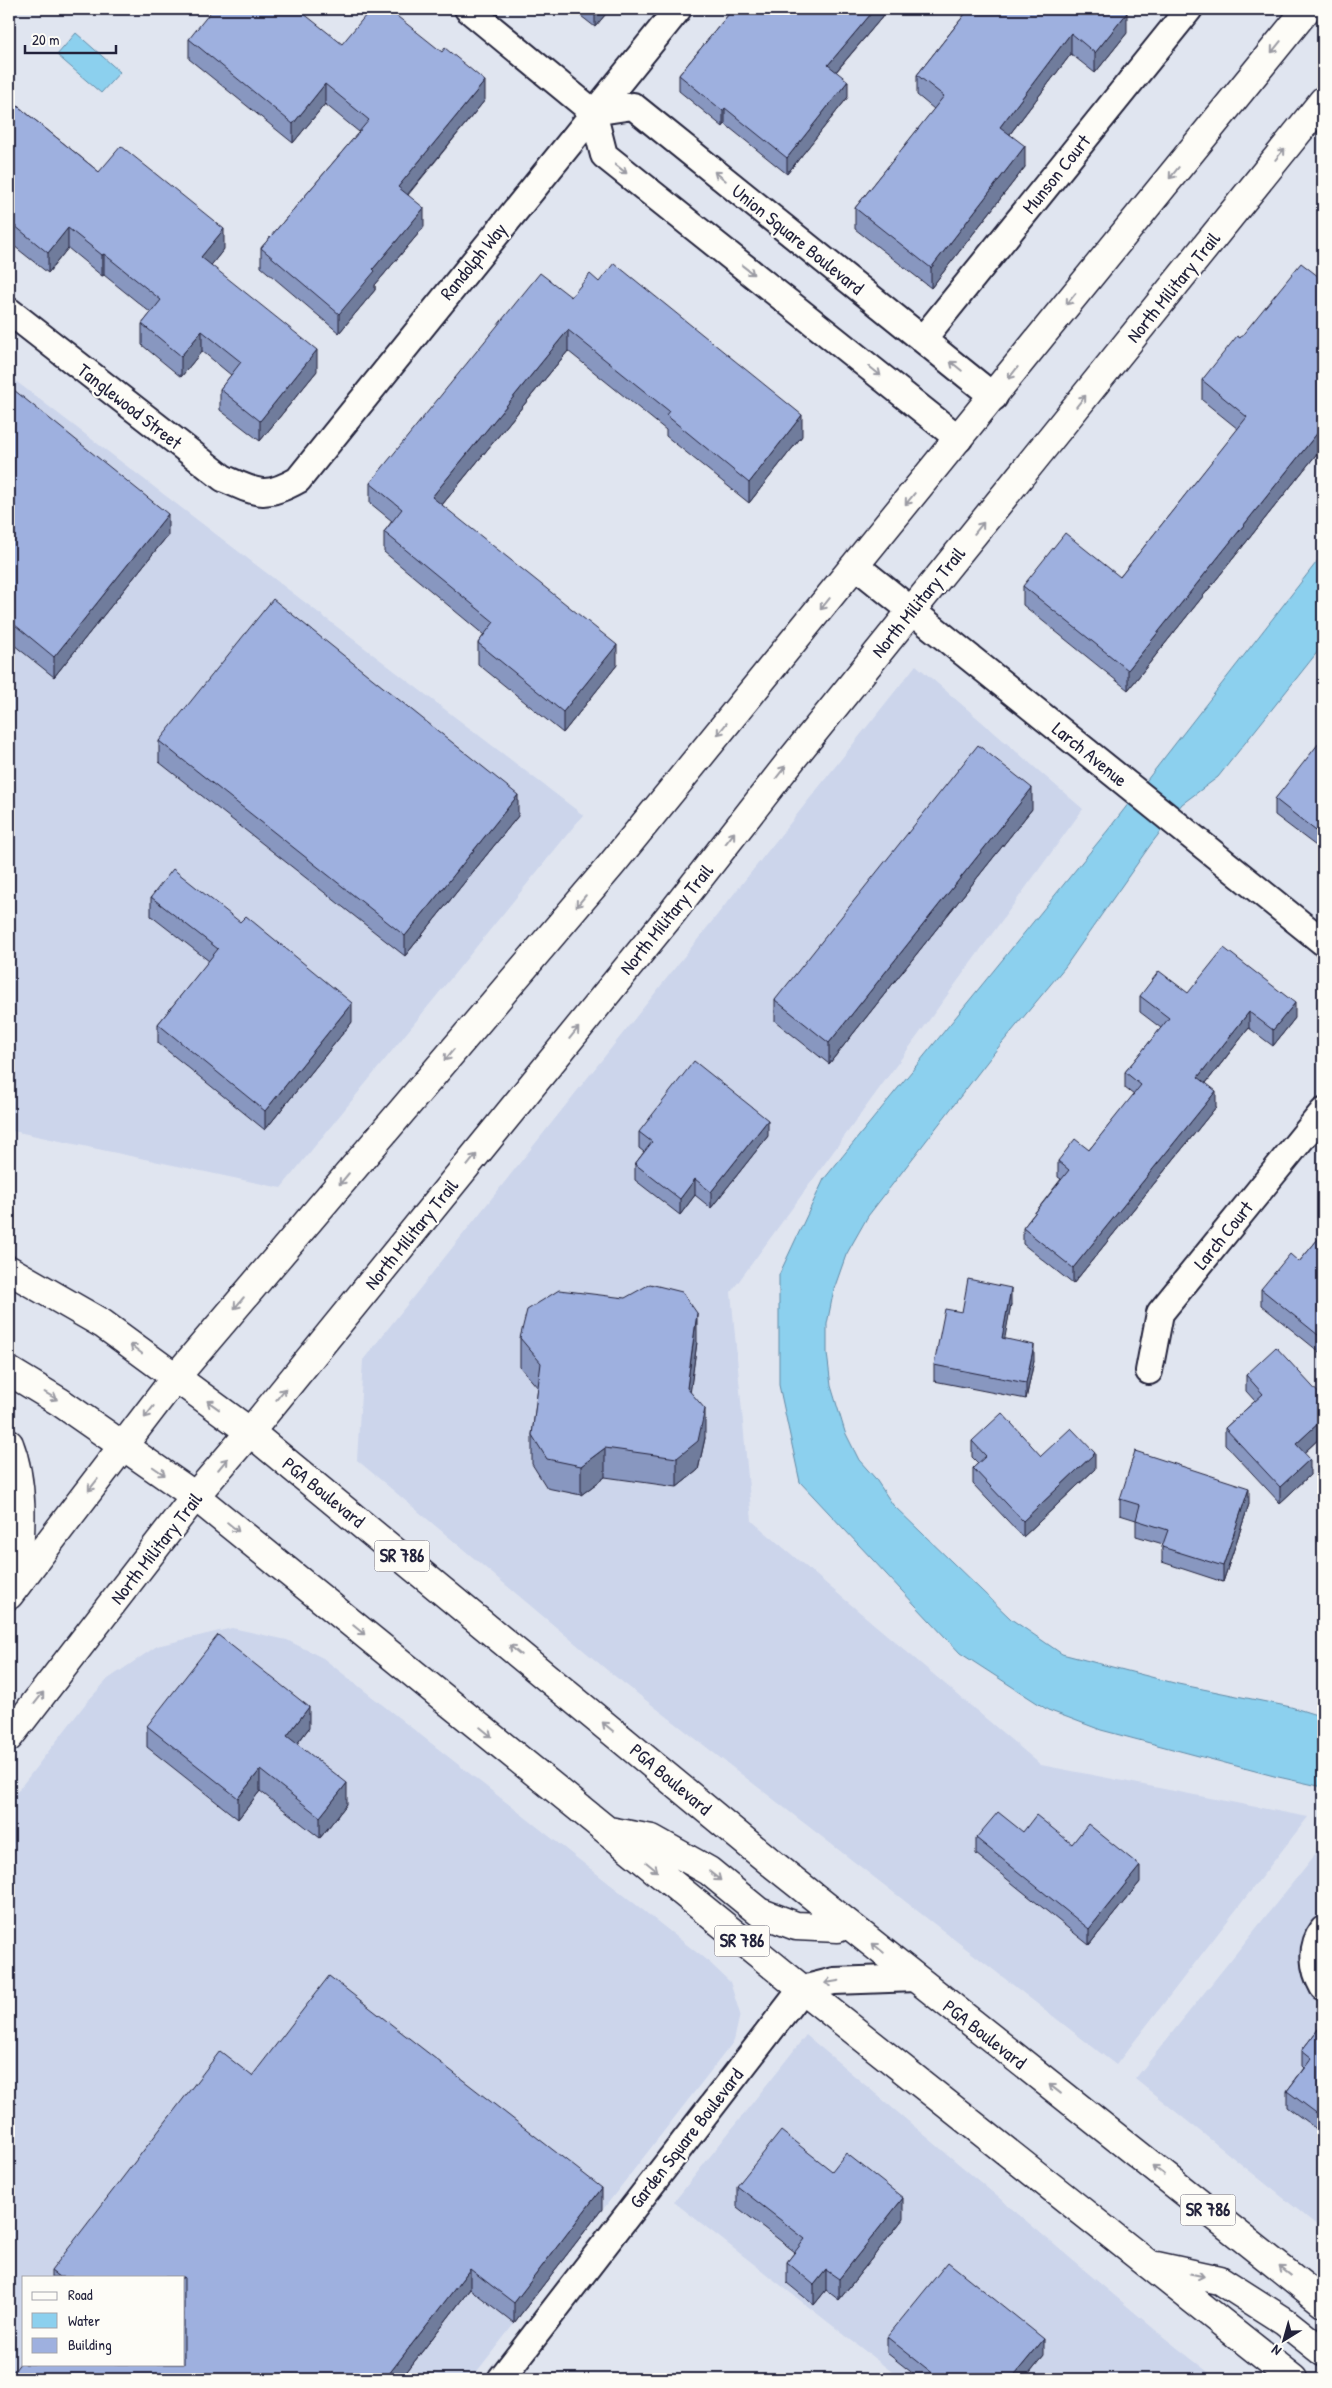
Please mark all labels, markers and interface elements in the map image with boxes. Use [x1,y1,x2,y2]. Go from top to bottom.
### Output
scale bar [25,22,116,54]
text: 20 m [32,29,59,50]
one-way arrow [1271,40,1282,53]
street label: Munson Court [1016,129,1096,219]
one-way arrow [1275,148,1286,161]
one-way arrow [614,163,627,174]
one-way arrow [1168,166,1179,179]
one-way arrow [714,171,727,182]
street label: Union Square Boulevard [726,178,870,301]
street label: Randolph Way [434,217,512,305]
street label: North Military Trail [1120,225,1226,348]
one-way arrow [741,264,754,275]
one-way arrow [1066,292,1077,305]
street label: Tanglewood Street [72,357,188,455]
one-way arrow [949,360,962,371]
one-way arrow [868,366,881,377]
one-way arrow [1007,366,1018,379]
one-way arrow [1075,395,1086,408]
one-way arrow [905,492,916,505]
one-way arrow [973,521,984,534]
street label: North Military Trail [865,540,971,663]
one-way arrow [820,597,831,610]
street label: Larch Avenue [1047,716,1133,793]
one-way arrow [717,722,728,735]
one-way arrow [776,766,787,779]
one-way arrow [725,831,735,845]
street label: North Military Trail [613,857,719,980]
one-way arrow [575,895,586,908]
one-way arrow [568,1027,579,1040]
one-way arrow [444,1049,455,1062]
one-way arrow [466,1153,477,1166]
street label: North Military Trail [358,1172,464,1295]
one-way arrow [339,1173,350,1186]
street label: Larch Court [1187,1195,1259,1275]
one-way arrow [234,1296,245,1309]
one-way arrow [129,1344,143,1354]
one-way arrow [275,1388,286,1401]
one-way arrow [43,1392,57,1402]
one-way arrow [206,1400,220,1410]
one-way arrow [144,1405,154,1419]
street label: PGA Boulevard [277,1451,371,1534]
one-way arrow [217,1458,228,1471]
one-way arrow [152,1466,166,1476]
one-way arrow [88,1478,98,1492]
street label: North Military Trail [104,1486,209,1609]
one-way arrow [226,1522,239,1533]
road number: SR 786 [374,1540,430,1572]
one-way arrow [353,1624,366,1635]
one-way arrow [509,1644,522,1655]
one-way arrow [33,1692,44,1705]
one-way arrow [602,1722,615,1733]
one-way arrow [479,1726,492,1737]
street label: PGA Boulevard [625,1737,718,1821]
one-way arrow [646,1862,659,1873]
one-way arrow [708,1871,721,1882]
road number: SR 786 [714,1925,770,1956]
one-way arrow [871,1942,884,1953]
one-way arrow [825,1977,841,1987]
street label: PGA Boulevard [938,1993,1033,2075]
street label: Garden Square Boulevard [623,2062,749,2213]
one-way arrow [1049,2083,1062,2094]
one-way arrow [1152,2165,1165,2176]
road number: SR 786 [1180,2194,1236,2226]
one-way arrow [1279,2266,1292,2277]
one-way arrow [1188,2271,1204,2280]
legend [22,2276,185,2366]
text: Road [68,2284,93,2305]
text: Water [68,2310,100,2331]
north arrow [1260,2316,1310,2366]
text: Building [68,2334,112,2355]
text: N [1267,2341,1285,2361]

